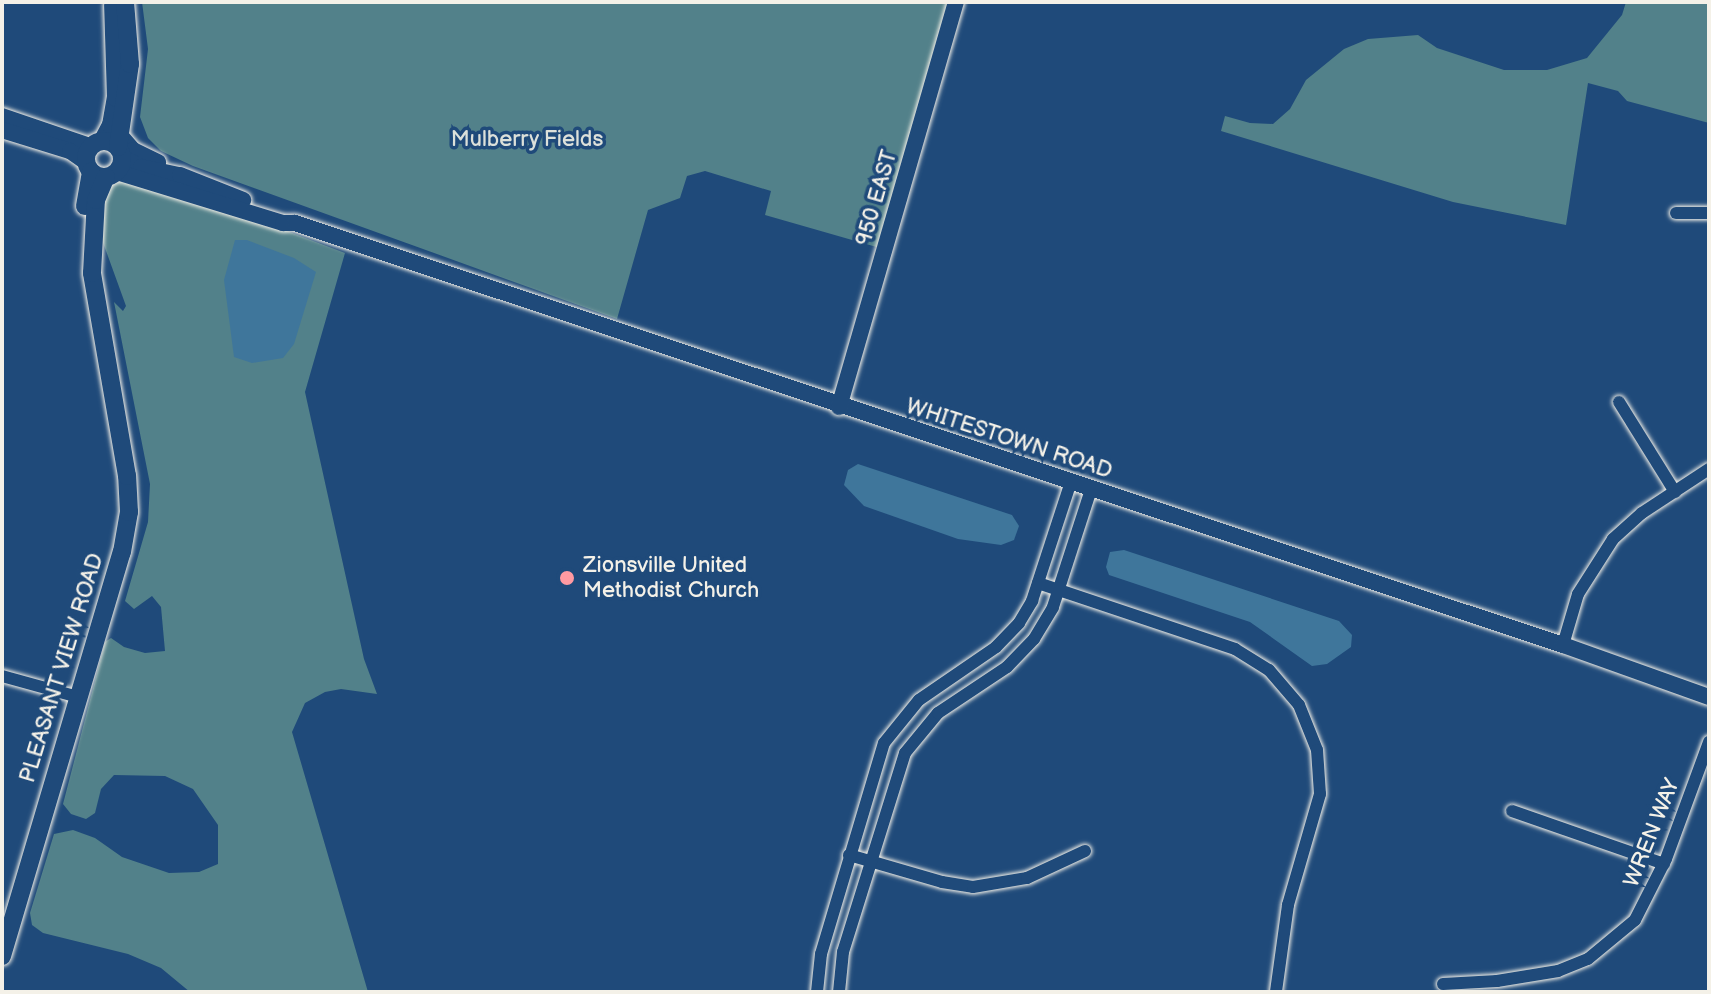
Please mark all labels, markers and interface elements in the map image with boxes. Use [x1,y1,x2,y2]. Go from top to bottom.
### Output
park label: Mulberry Fields [450,127,604,153]
street label: 950 EAST [851,147,903,249]
street label: WHITESTOWN ROAD [903,393,1115,485]
street label: PLEASANT VIEW ROAD [14,550,110,786]
place label: Zionsville United Methodist Church [583,552,759,604]
marker: Zionsville United Methodist Church [558,569,576,587]
street label: WREN WAY [1618,775,1686,891]

